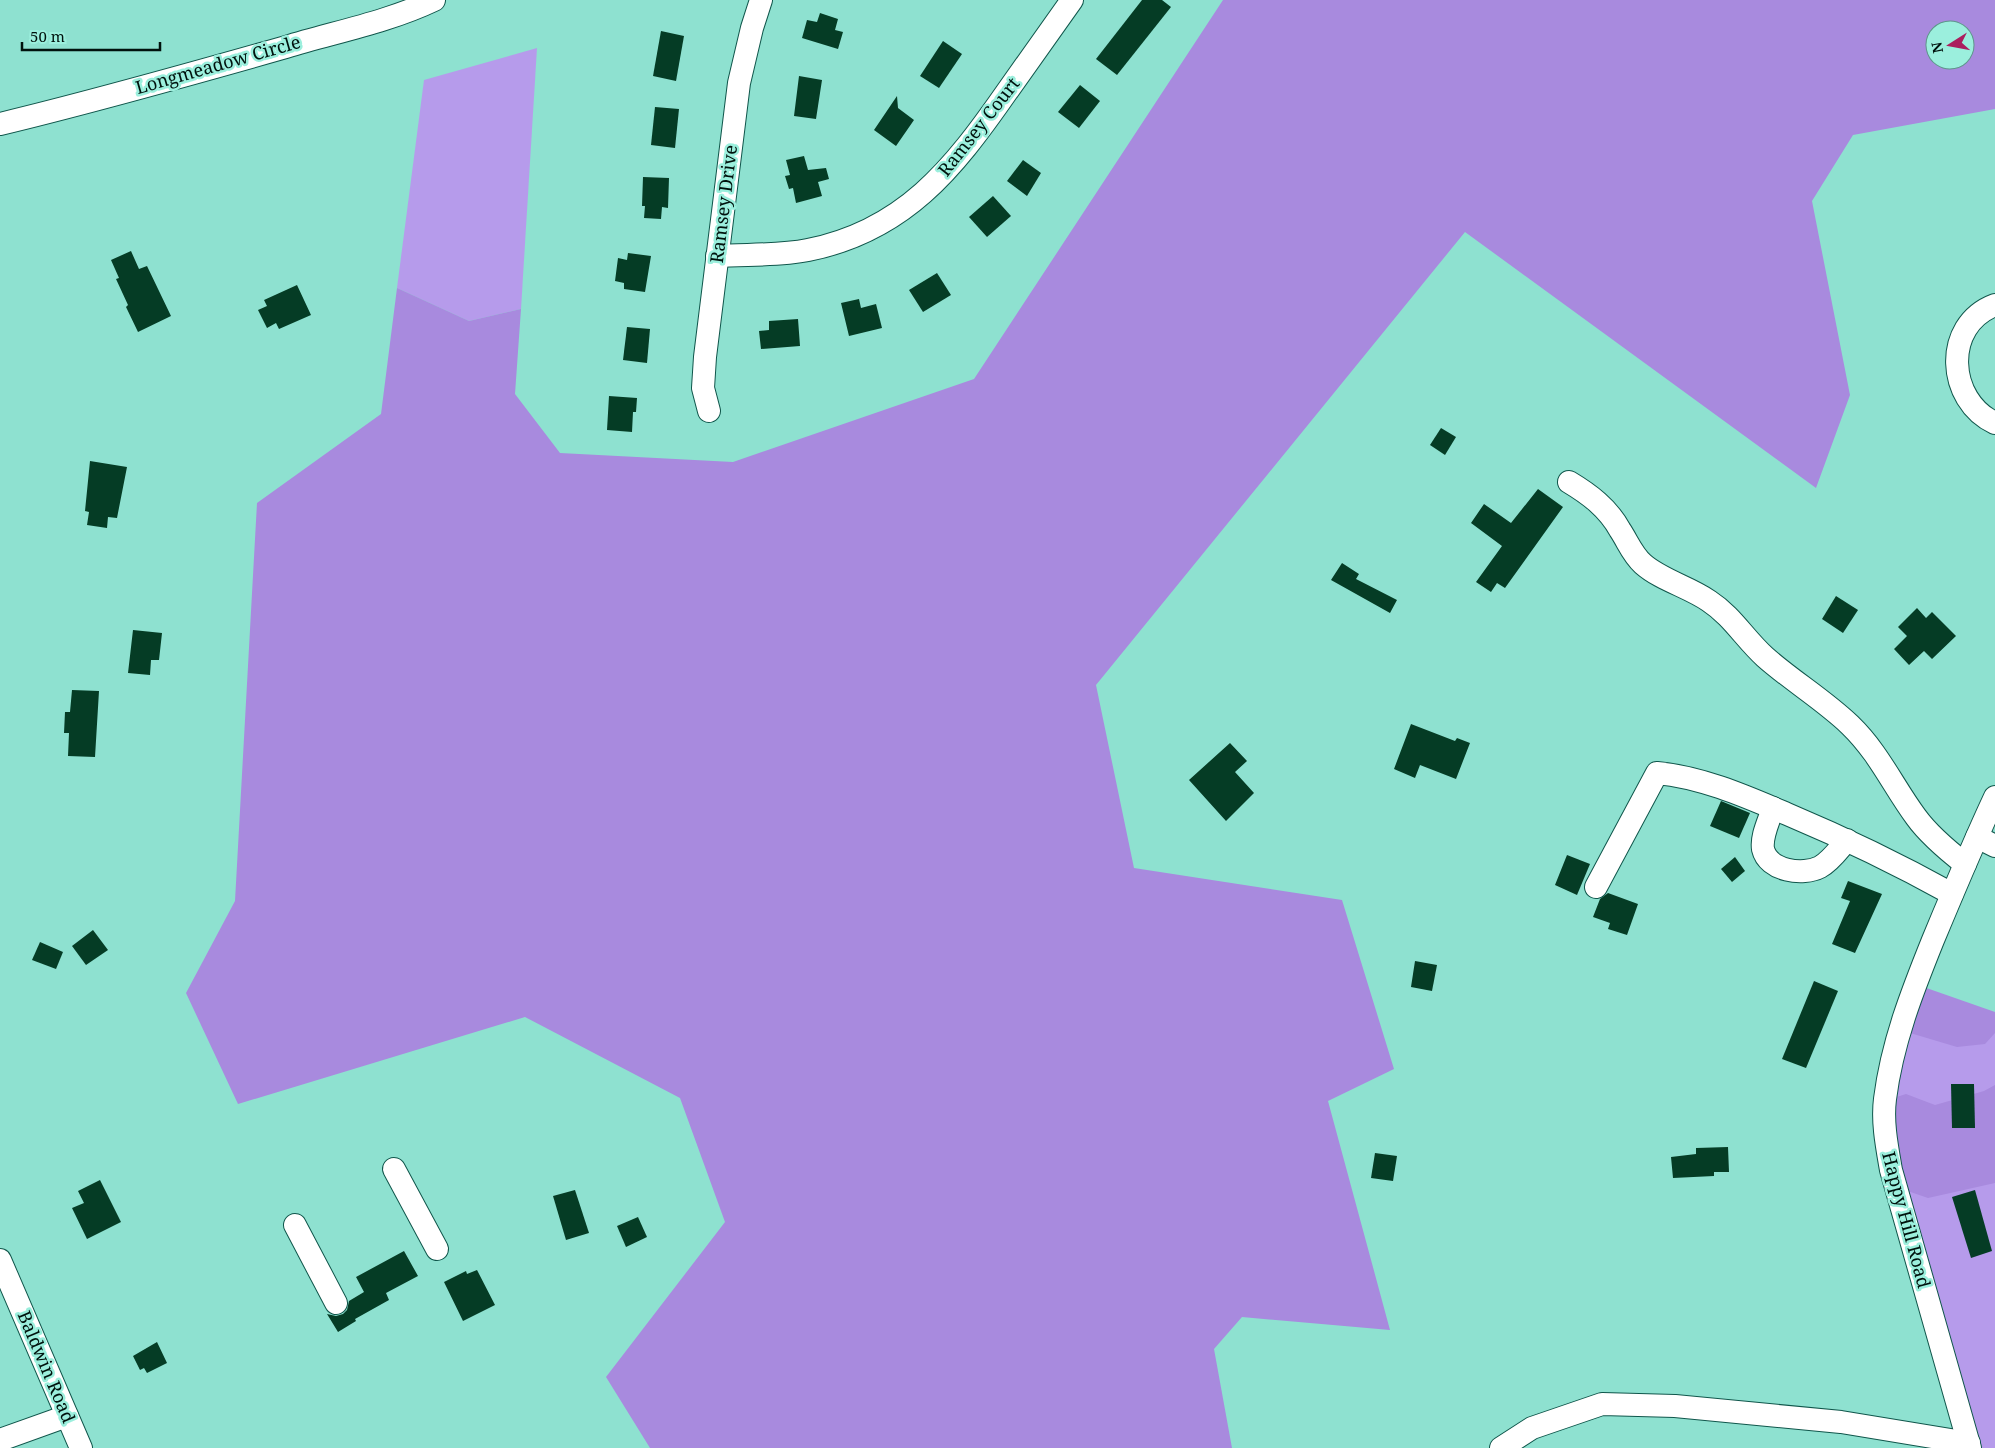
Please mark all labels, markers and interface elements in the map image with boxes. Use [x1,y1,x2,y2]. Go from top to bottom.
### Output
scale bar [22,20,160,52]
north arrow [1925,20,1975,70]
text: 50 m [30,26,65,46]
street label: Longmeadow Circle [132,29,303,99]
text: N [1926,40,1947,55]
street label: Ramsey Court [932,72,1024,181]
street label: Ramsey Drive [704,143,742,264]
street label: Happy Hill Road [1877,1149,1937,1291]
street label: Baldwin Road [13,1307,81,1426]

